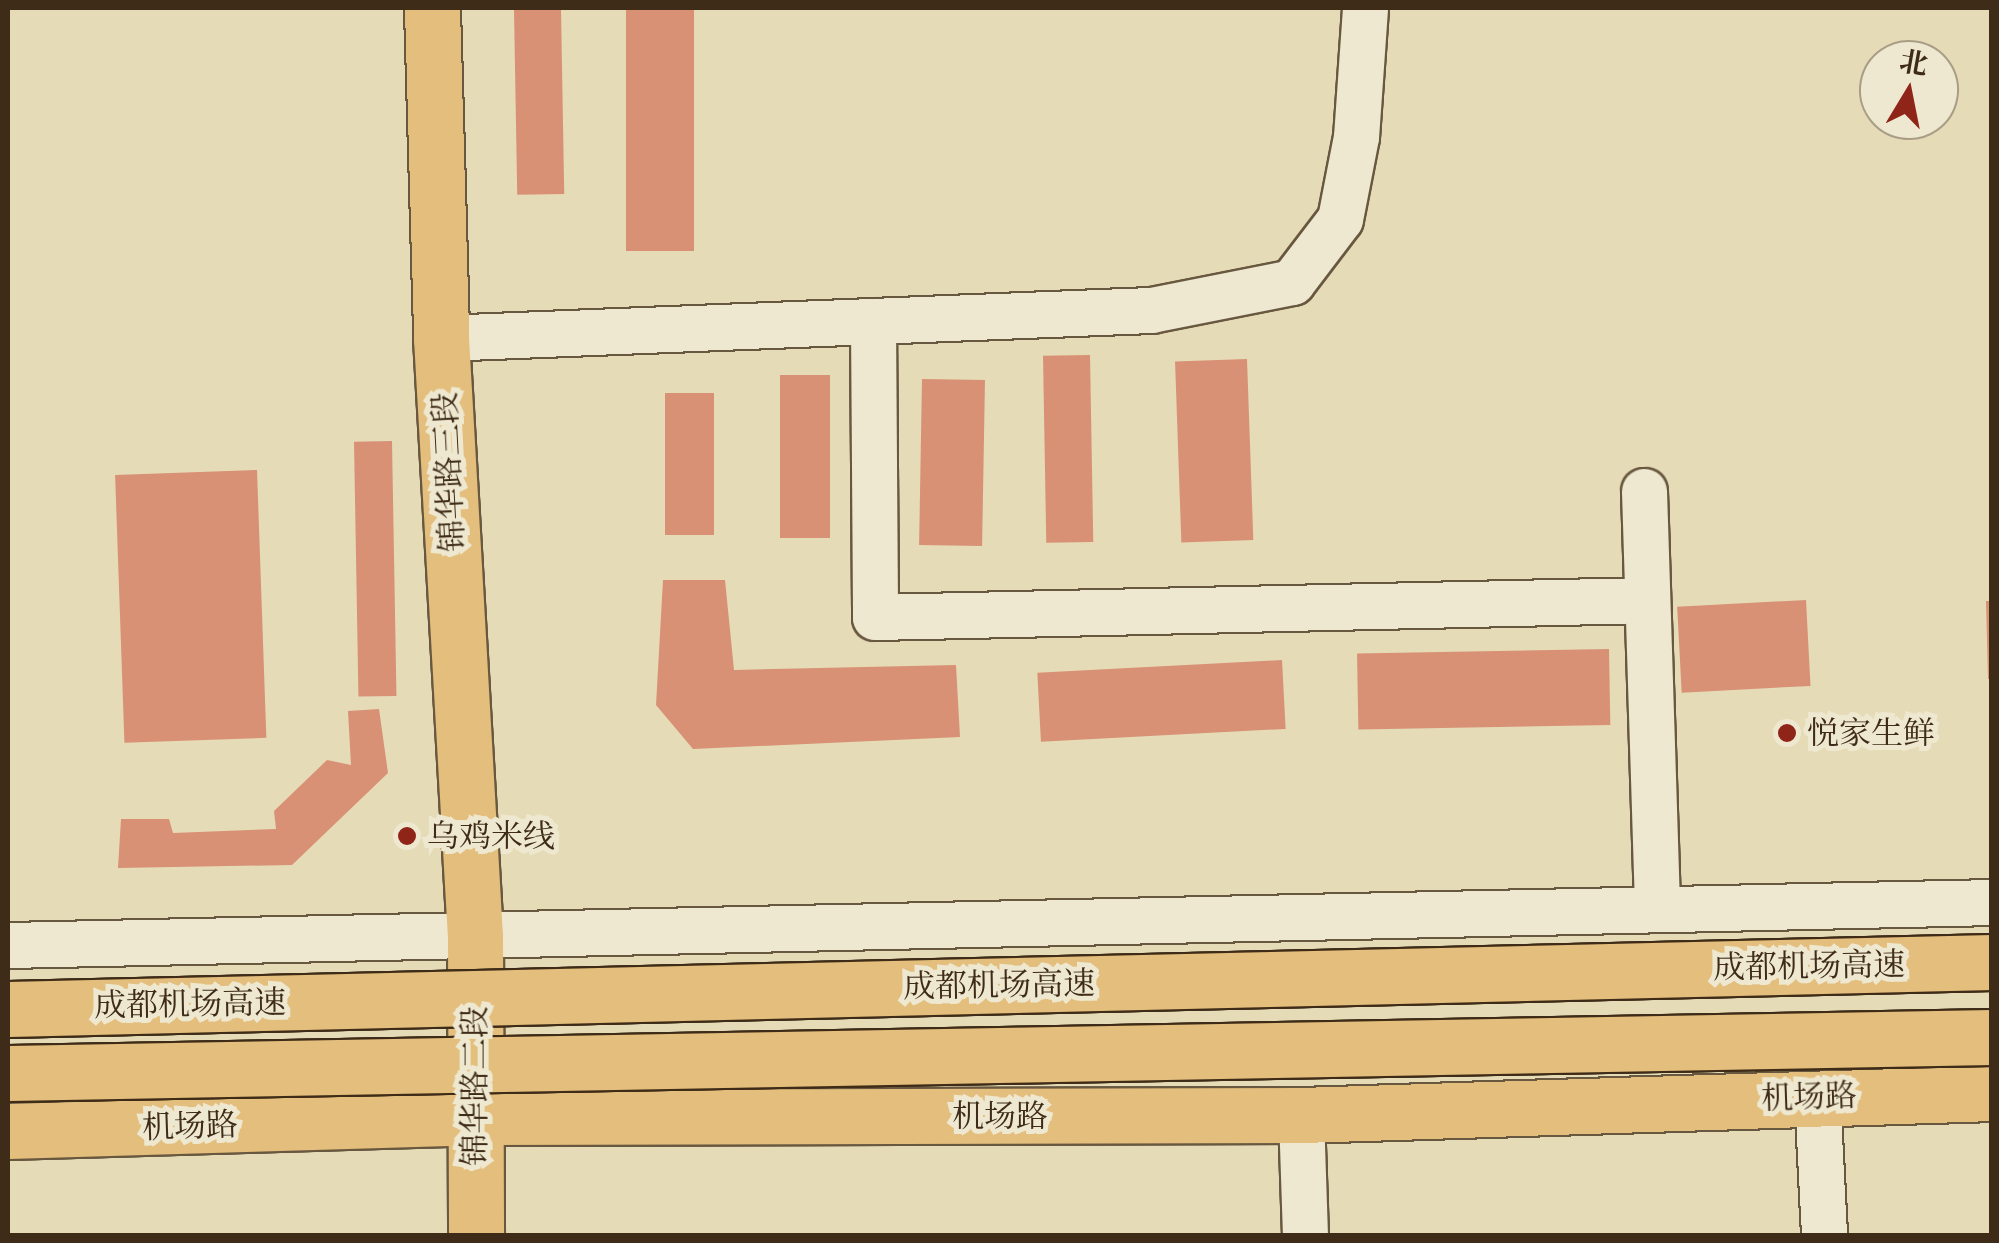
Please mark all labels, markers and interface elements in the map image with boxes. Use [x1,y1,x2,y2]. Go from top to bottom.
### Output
north arrow [1859,40,1959,140]
text: 北 [1897,42,1931,83]
street label: 锦华路三段 [426,391,472,553]
place label: 悦家生鲜 [1807,714,1935,752]
marker: 悦家生鲜 [1776,722,1798,744]
place label: 乌鸡米线 [427,817,555,855]
marker: 乌鸡米线 [396,825,418,847]
street label: 成都机场高速 [1713,945,1905,987]
street label: 成都机场高速 [903,964,1095,1006]
street label: 成都机场高速 [94,983,286,1025]
street label: 锦华路二段 [456,1006,494,1166]
street label: 机场路 [1760,1076,1858,1118]
street label: 机场路 [952,1097,1048,1135]
street label: 机场路 [141,1105,239,1147]

